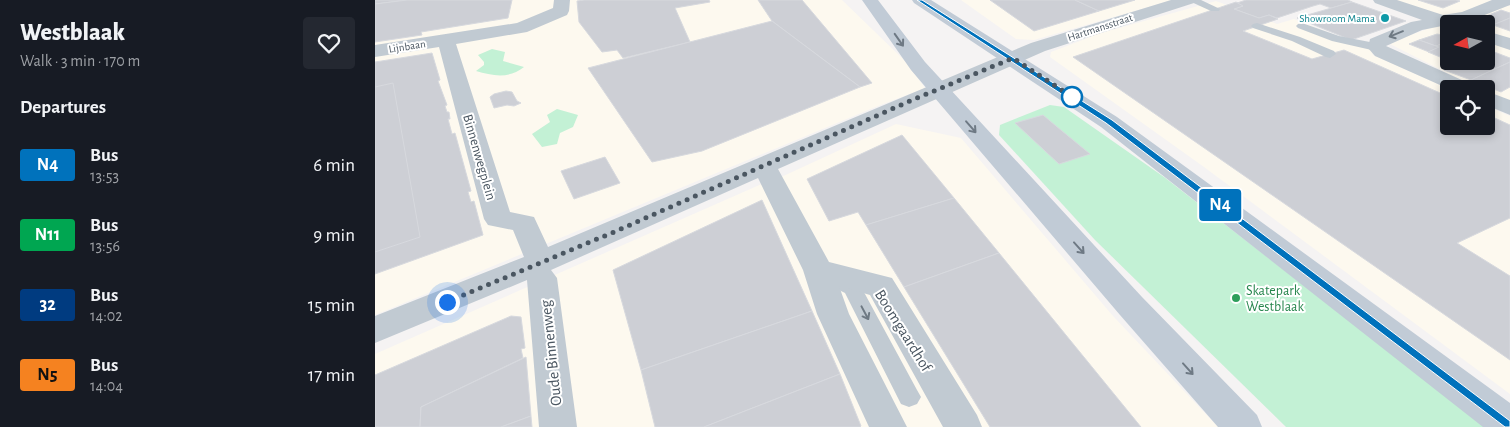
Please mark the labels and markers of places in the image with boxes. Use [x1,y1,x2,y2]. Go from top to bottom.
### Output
marker: Showroom Mama [1379,12,1391,24]
place label: Showroom Mama [1299,13,1375,24]
unlabelled marker [1061,86,1083,108]
place label: Skatepark Westblaak [1246,284,1305,314]
marker: Skatepark Westblaak [1230,292,1242,304]

